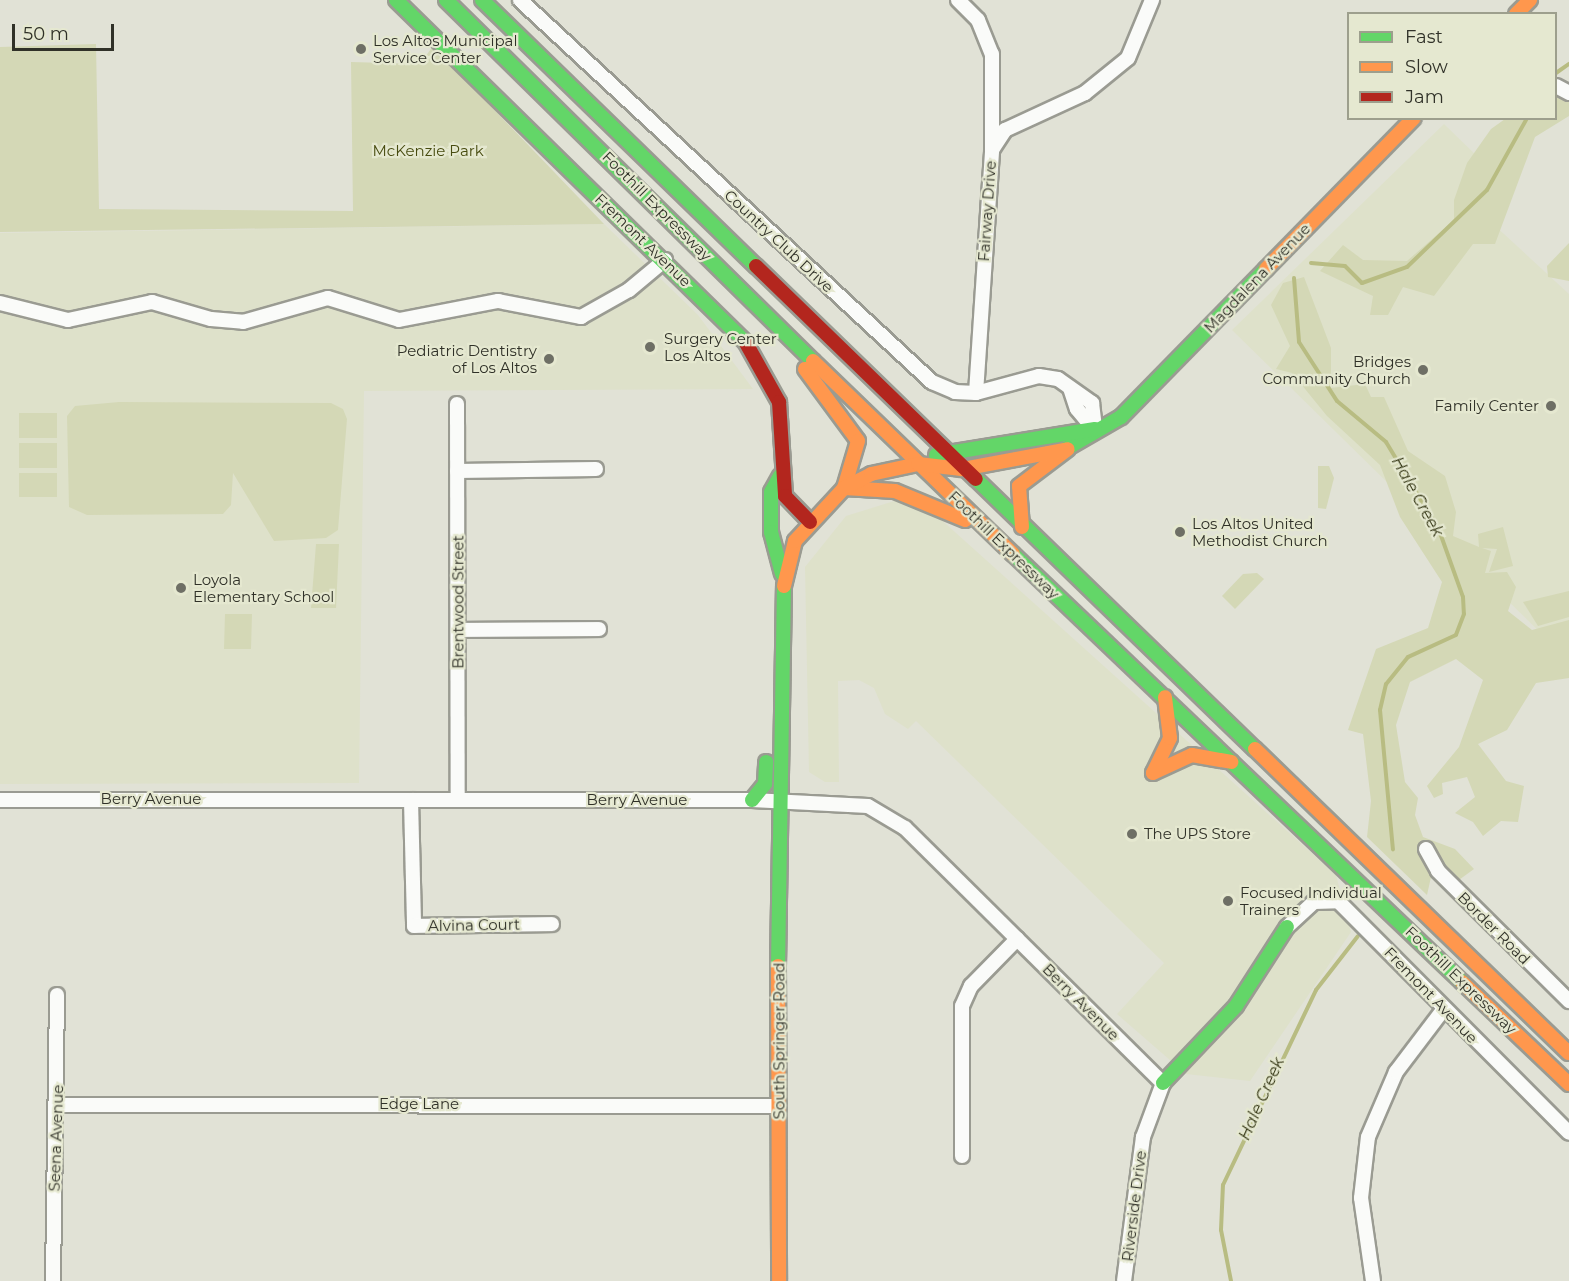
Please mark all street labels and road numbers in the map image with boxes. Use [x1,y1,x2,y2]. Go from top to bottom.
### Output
street label: Foothill Expressway [599,148,715,264]
street label: Fairway Drive [974,160,1000,262]
street label: Country Club Drive [721,186,837,296]
street label: Fremont Avenue [591,190,695,290]
street label: Magdalena Avenue [1200,220,1314,336]
street label: Foothill Expressway [945,487,1063,603]
street label: Brentwood Street [449,535,467,669]
street label: Berry Avenue [101,790,201,808]
street label: Berry Avenue [587,791,687,809]
street label: Border Road [1454,888,1534,968]
street label: Alvina Court [428,915,520,935]
street label: Foothill Expressway [1402,922,1520,1038]
street label: Fremont Avenue [1381,943,1481,1047]
street label: Berry Avenue [1039,960,1123,1044]
street label: South Springer Road [770,963,788,1119]
street label: Seena Avenue [45,1084,67,1192]
street label: Edge Lane [379,1095,459,1113]
street label: Riverside Drive [1118,1150,1150,1262]

